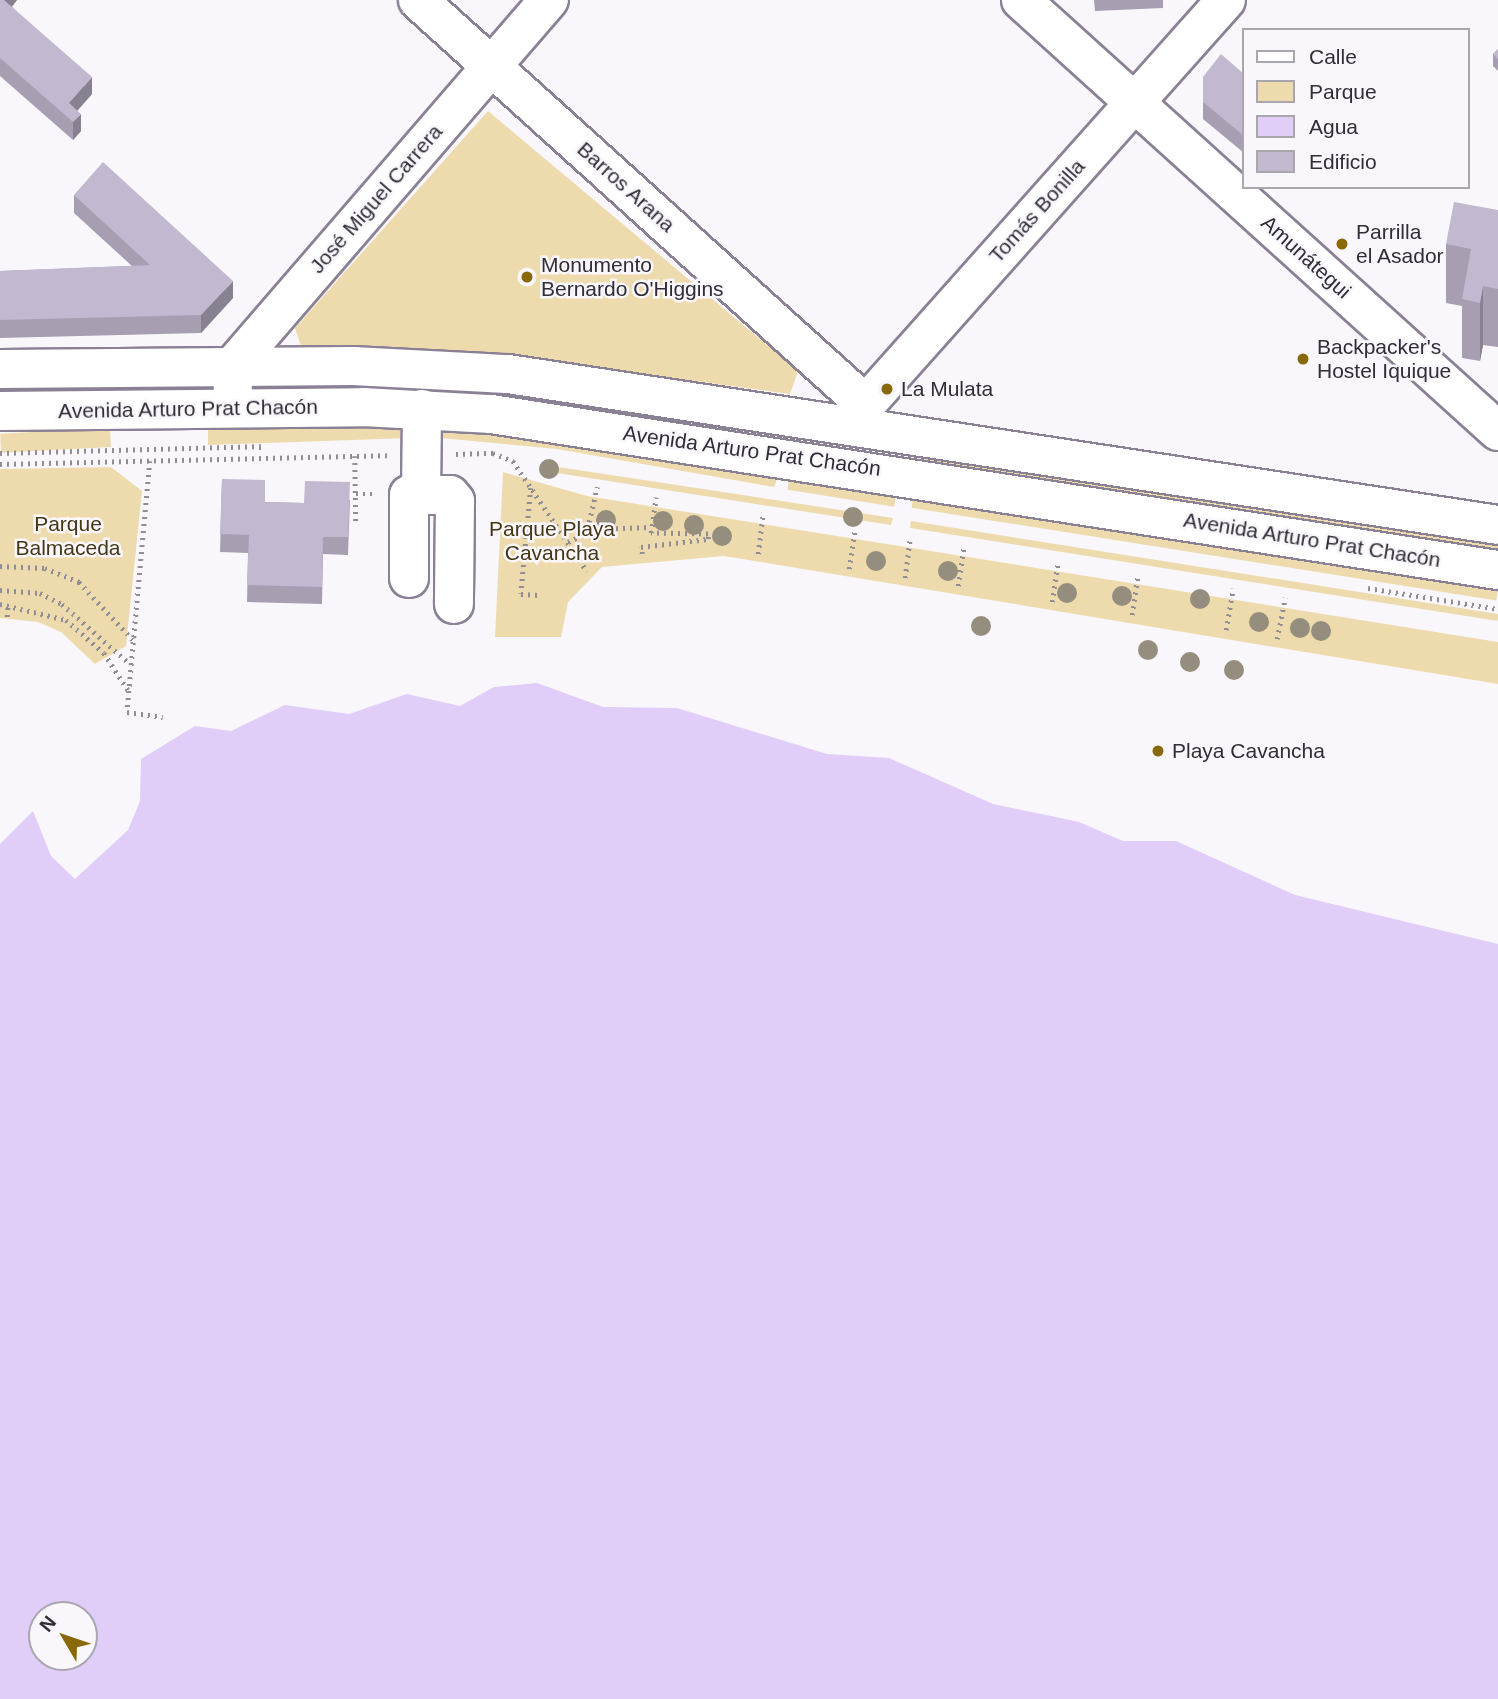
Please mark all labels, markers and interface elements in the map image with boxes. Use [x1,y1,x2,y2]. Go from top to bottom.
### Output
legend [1242,28,1470,189]
text: Calle [1309,45,1357,68]
text: Parque [1309,80,1377,103]
text: Agua [1309,115,1358,138]
street label: José Miguel Carrera [304,119,448,279]
street label: Barros Arana [572,136,680,238]
text: Edificio [1309,150,1377,173]
street label: Tomás Bonilla [984,154,1090,268]
street label: Amunátegui [1256,210,1356,304]
place label: Parrilla el Asador [1356,219,1445,269]
marker: Parrilla el Asador [1334,236,1350,252]
place label: Monumento Bernardo O'Higgins [541,252,724,302]
marker: Monumento Bernardo O'Higgins [519,269,535,285]
place label: Backpacker's Hostel Iquique [1317,334,1451,384]
marker: Backpacker's Hostel Iquique [1295,351,1311,367]
place label: La Mulata [901,376,993,402]
marker: La Mulata [879,381,895,397]
street label: Avenida Arturo Prat Chacón [57,394,319,424]
street label: Avenida Arturo Prat Chacón [621,420,883,482]
street label: Avenida Arturo Prat Chacón [1181,507,1443,573]
park label: Parque Balmaceda [15,511,121,561]
park label: Parque Playa Cavancha [489,516,615,566]
place label: Playa Cavancha [1172,738,1325,764]
marker: Playa Cavancha [1150,743,1166,759]
north arrow [28,1601,98,1671]
text: N [35,1612,60,1636]

